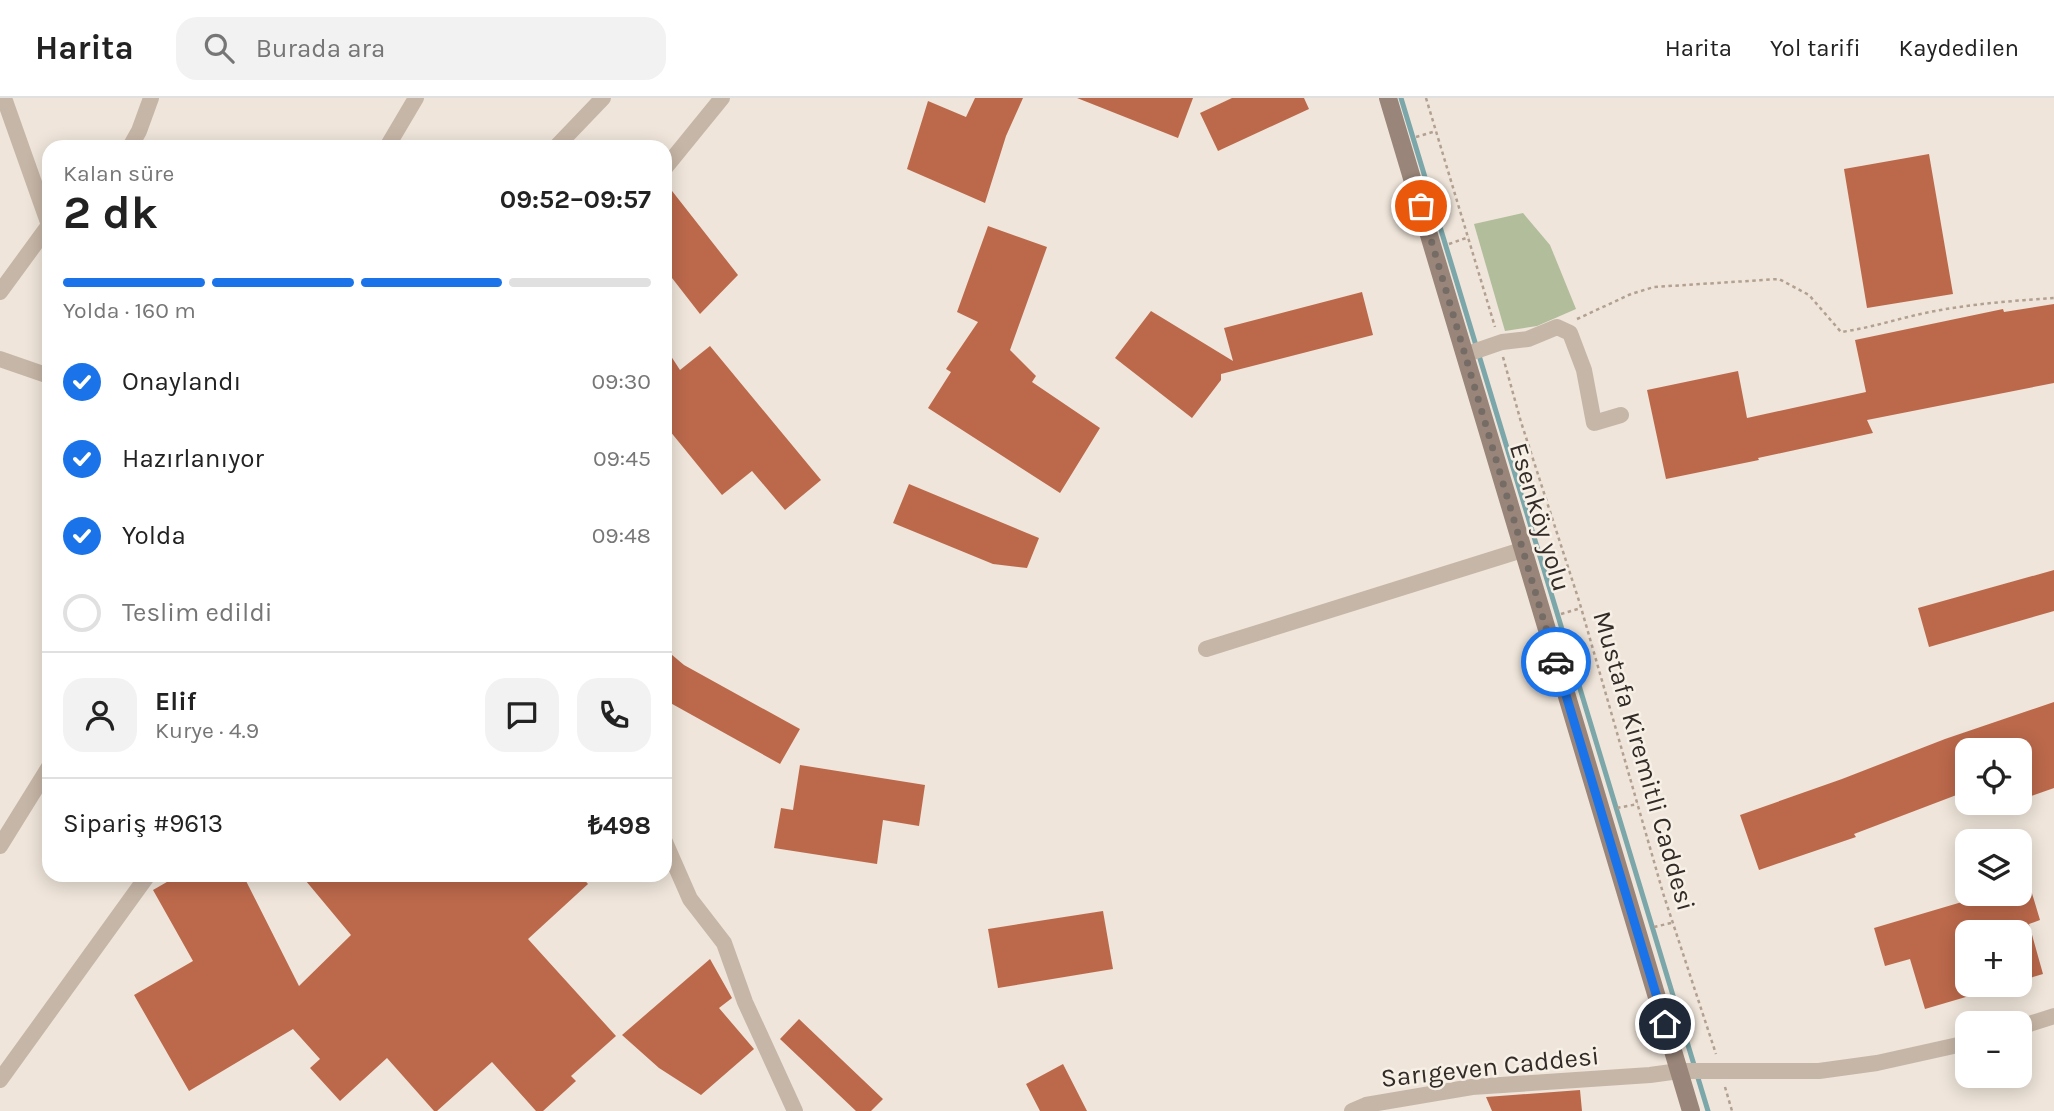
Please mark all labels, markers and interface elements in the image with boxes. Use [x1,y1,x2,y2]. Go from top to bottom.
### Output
search box [176,17,666,80]
text: Harita [35,29,134,67]
icon: search [200,29,238,67]
text: Burada ara [256,33,385,64]
text: Harita [1665,34,1732,62]
text: Yol tarifi [1770,34,1861,62]
text: Kaydedilen [1899,34,2019,62]
text: Kalan süre [63,160,174,187]
pin [1391,176,1451,236]
text: 09:52–09:57 [500,184,651,215]
text: 2 dk [63,186,158,240]
icon: bag [1402,187,1440,225]
text: Yolda · 160 m [63,297,196,324]
icon: check [63,363,101,401]
text: Onaylandı [122,366,241,397]
text: 09:30 [591,368,651,395]
street label: Esenköy yolu [1503,439,1577,595]
icon: check [63,440,101,478]
text: Hazırlanıyor [122,443,264,474]
text: 09:45 [593,445,651,472]
icon: check [63,517,101,555]
text: Yolda [122,520,186,551]
text: 09:48 [592,522,651,549]
text: Teslim edildi [122,597,273,628]
street label: Mustafa Kiremitli Caddesi [1586,608,1702,914]
courier [1521,627,1591,697]
icon: car [1537,643,1575,681]
button: person [63,678,137,752]
button: chat [485,678,559,752]
button: phone [577,678,651,752]
text: Elif [155,686,196,717]
text: Kurye · 4.9 [155,717,259,744]
map controls [1955,738,2032,1088]
button: locate [1955,738,2032,815]
text: Sipariş #9613 [63,808,223,839]
text: ₺498 [588,810,651,841]
button: layers [1955,829,2032,906]
button: + [1955,920,2032,997]
pin [1635,994,1695,1054]
icon: home [1646,1005,1684,1043]
button: − [1955,1011,2032,1088]
street label: Sarıgeven Caddesi [1379,1040,1601,1094]

